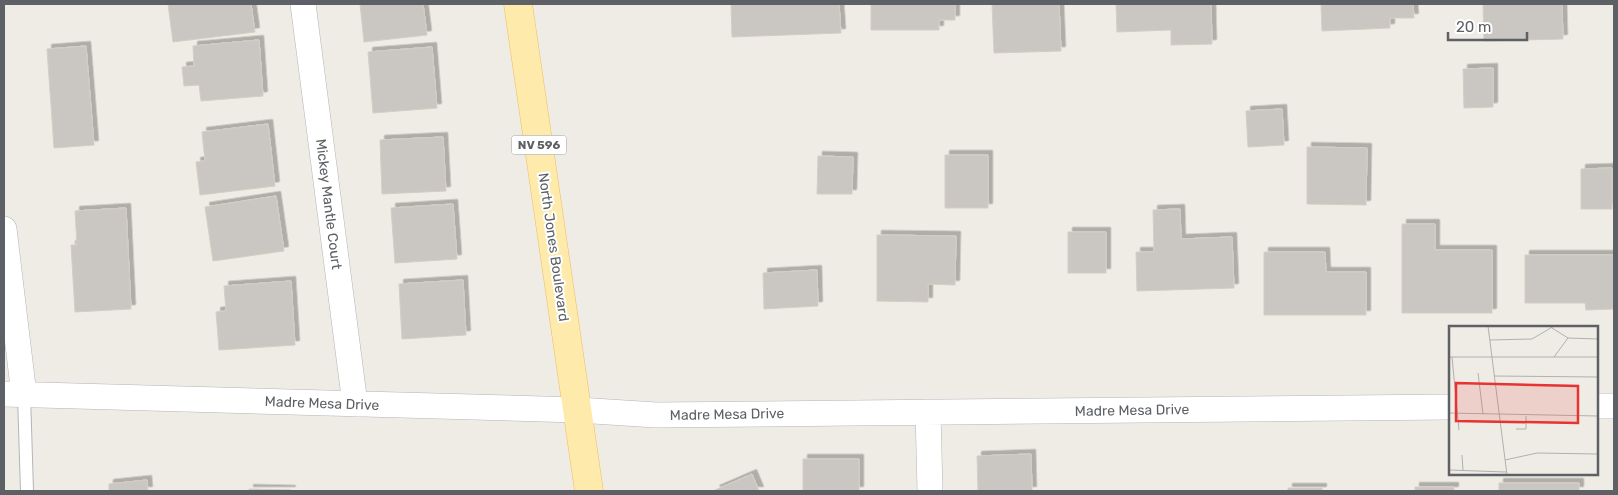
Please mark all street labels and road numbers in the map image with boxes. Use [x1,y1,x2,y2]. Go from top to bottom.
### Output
road number: NV 596 [512,136,566,154]
street label: Mickey Mantle Court [312,138,345,271]
street label: North Jones Boulevard [535,172,572,322]
street label: Madre Mesa Drive [264,393,380,414]
street label: Madre Mesa Drive [1075,401,1190,420]
street label: Madre Mesa Drive [670,405,785,424]

